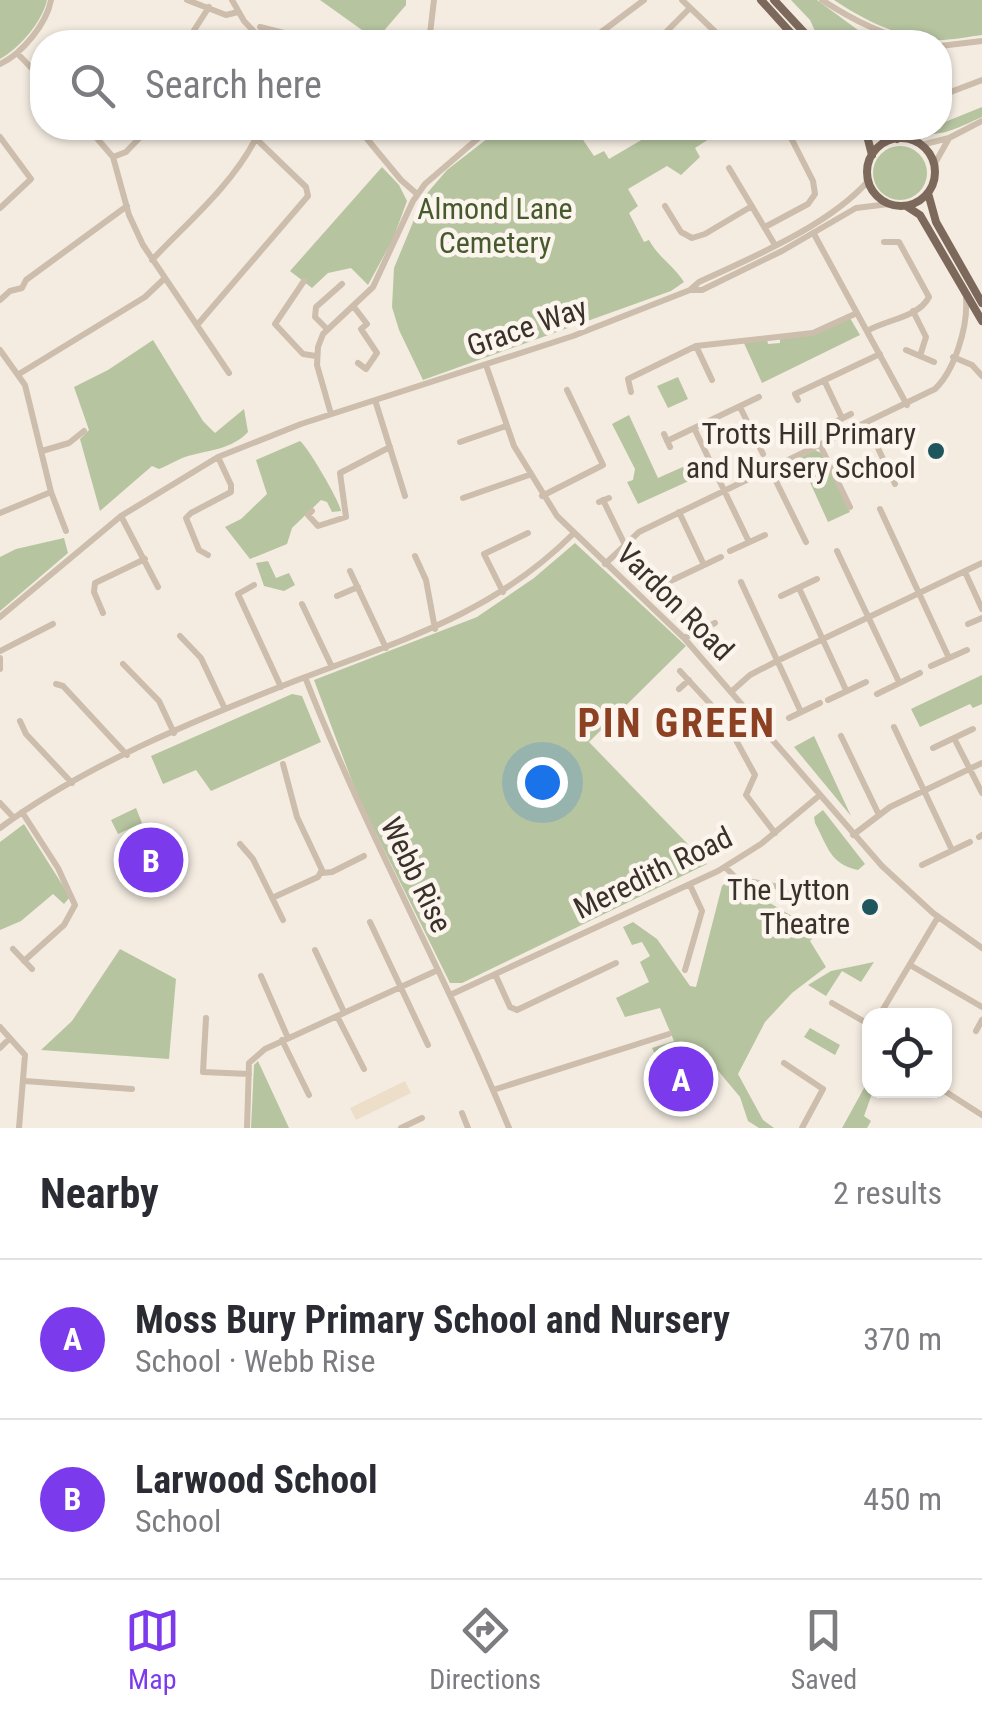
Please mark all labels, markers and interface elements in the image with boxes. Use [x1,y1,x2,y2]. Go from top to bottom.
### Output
search box [30,30,952,140]
icon: search [65,58,120,113]
text: Search here [145,63,322,107]
park label: Almond Lane Cemetery [417,191,573,260]
street label: Grace Way [462,290,591,363]
place label: Trotts Hill Primary and Nursery School [686,416,916,485]
marker: Trotts Hill Primary and Nursery School [925,440,947,462]
street label: Vardon Road [610,536,741,667]
district label: PIN GREEN [577,700,777,747]
your location [517,757,568,808]
street label: Webb Rise [374,812,459,938]
street label: Meredith Road [568,819,738,926]
pin: B [118,822,184,898]
place label: The Lytton Theatre [727,872,850,941]
marker: The Lytton Theatre [859,896,881,918]
map controls [862,1008,952,1098]
button: locate [862,1008,952,1098]
pin: A [648,1042,714,1116]
text: Nearby [40,1169,159,1218]
text: 2 results [833,1174,942,1212]
text: Moss Bury Primary School and Nursery [135,1298,730,1342]
text: A [63,1320,82,1358]
text: 370 m [863,1320,942,1358]
text: School · Webb Rise [135,1342,376,1380]
text: Larwood School [135,1458,378,1502]
text: B [64,1480,81,1518]
text: 450 m [863,1480,942,1518]
text: School [135,1502,221,1540]
tab: Map [125,1603,180,1696]
tab: Directions [429,1603,541,1696]
tab: Saved [791,1603,857,1696]

